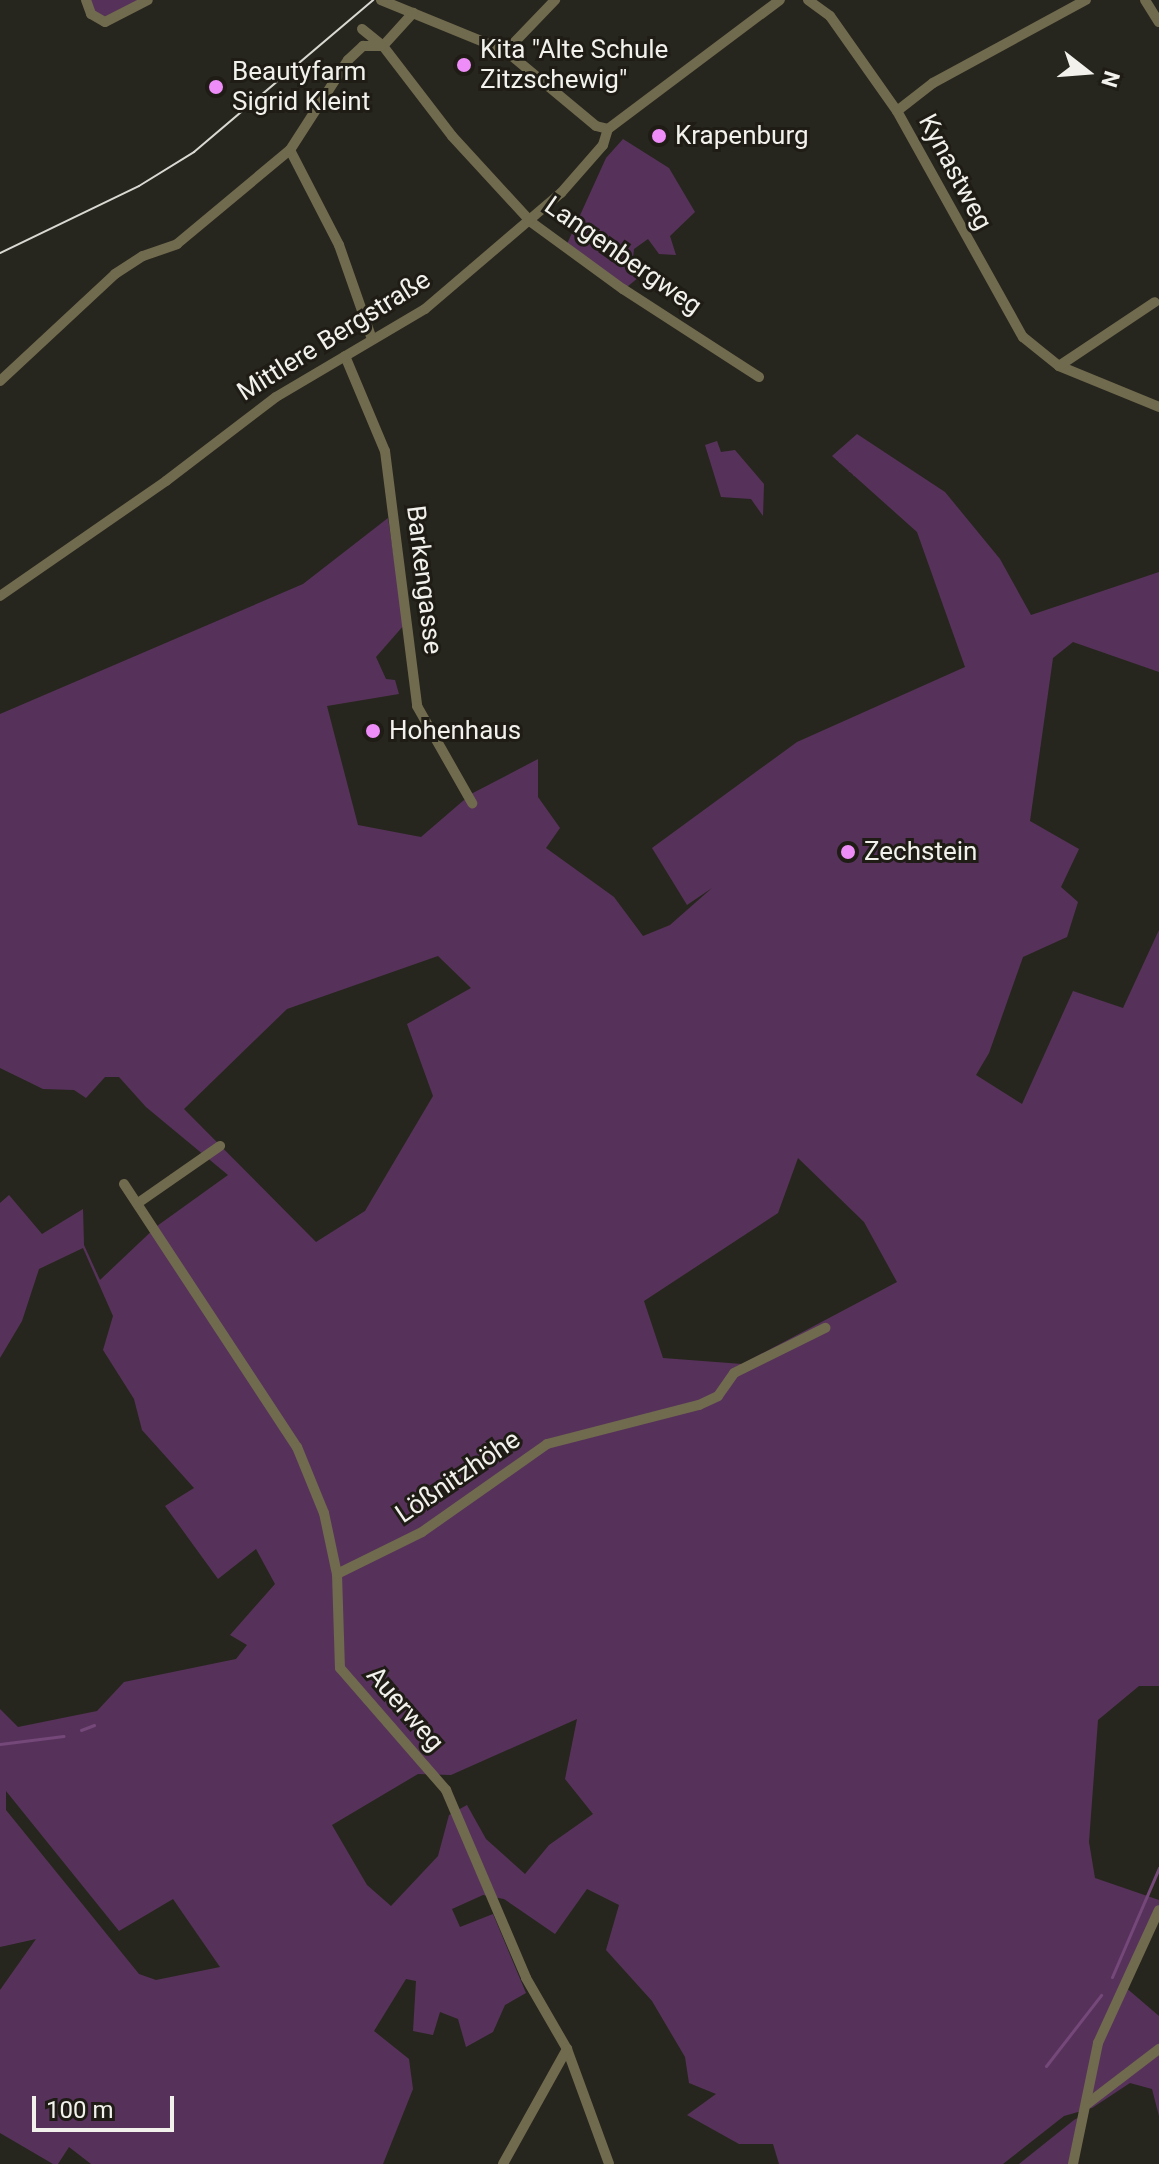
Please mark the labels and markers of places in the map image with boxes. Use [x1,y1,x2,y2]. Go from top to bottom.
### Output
place label: Kita "Alte Schule Zitzschewig" [480,34,668,96]
place label: Beautyfarm Sigrid Kleint [232,56,370,118]
marker: Kita "Alte Schule Zitzschewig" [455,56,473,74]
marker: Beautyfarm Sigrid Kleint [207,78,225,96]
place label: Krapenburg [675,120,809,152]
marker: Krapenburg [650,127,668,145]
place label: Hohenhaus [389,715,521,747]
marker: Hohenhaus [364,722,382,740]
place label: Zechstein [864,836,977,868]
marker: Zechstein [839,843,857,861]

